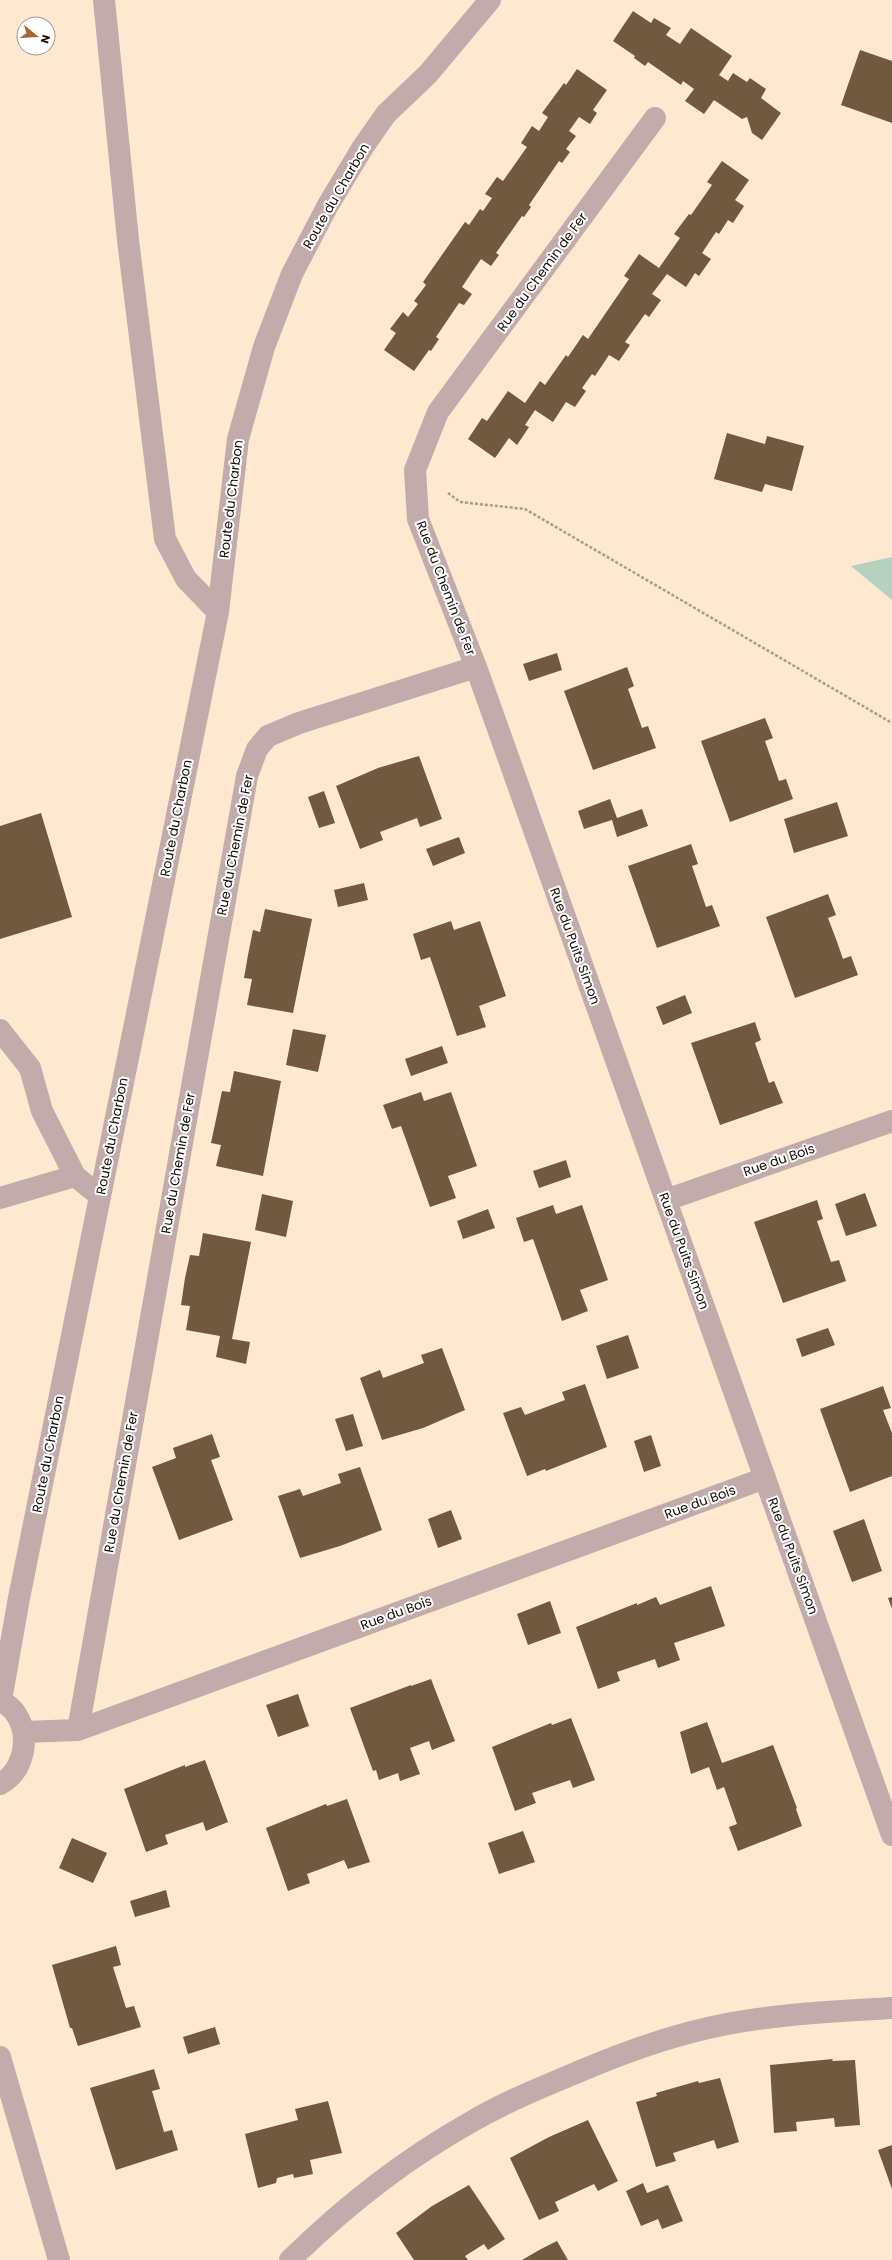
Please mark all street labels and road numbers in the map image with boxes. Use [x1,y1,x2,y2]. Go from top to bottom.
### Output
street label: Route du Charbon [298,140,374,252]
street label: Rue du Chemin de Fer [492,208,592,335]
street label: Route du Charbon [214,439,248,559]
street label: Rue du Chemin de Fer [412,518,481,658]
street label: Route du Charbon [155,758,197,878]
street label: Rue du Chemin de Fer [212,773,258,917]
street label: Rue du Puits Simon [545,885,605,1007]
street label: Route du Charbon [91,1076,133,1196]
street label: Rue du Chemin de Fer [156,1091,200,1235]
street label: Rue du Bois [741,1139,818,1181]
street label: Rue du Puits Simon [654,1190,714,1312]
street label: Route du Charbon [27,1394,69,1514]
street label: Rue du Chemin de Fer [99,1410,143,1554]
street label: Rue du Bois [662,1480,739,1524]
street label: Rue du Puits Simon [763,1495,823,1617]
street label: Rue du Bois [358,1591,435,1635]

